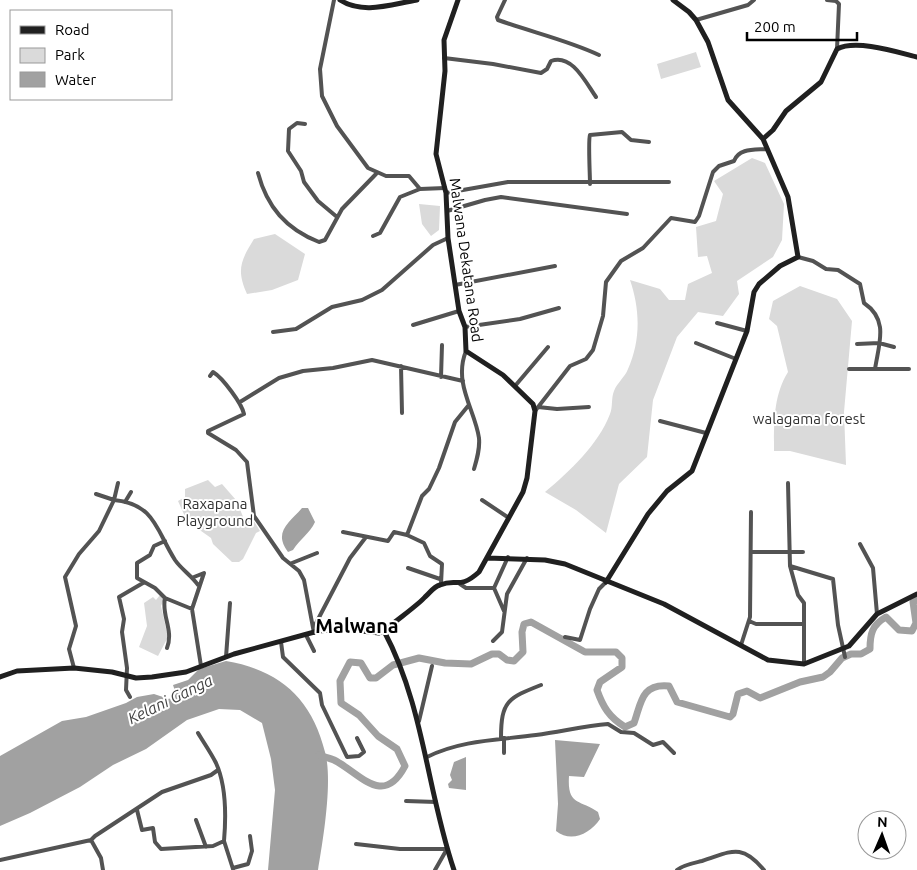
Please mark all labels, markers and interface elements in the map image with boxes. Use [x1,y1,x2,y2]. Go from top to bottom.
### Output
legend [10,10,172,100]
scale bar [747,10,857,42]
text: 200 m [754,18,796,35]
text: Road [55,21,90,38]
text: Park [55,46,85,63]
text: Water [55,71,96,88]
street label: Malwana Dekatana Road [447,177,486,343]
park label: walagama forest [753,410,865,427]
park label: Raxapana Playground [177,495,253,529]
district label: Malwana [315,614,399,637]
water label: Kelani Ganga [125,671,216,727]
north arrow [857,810,907,860]
text: N [877,814,888,830]

